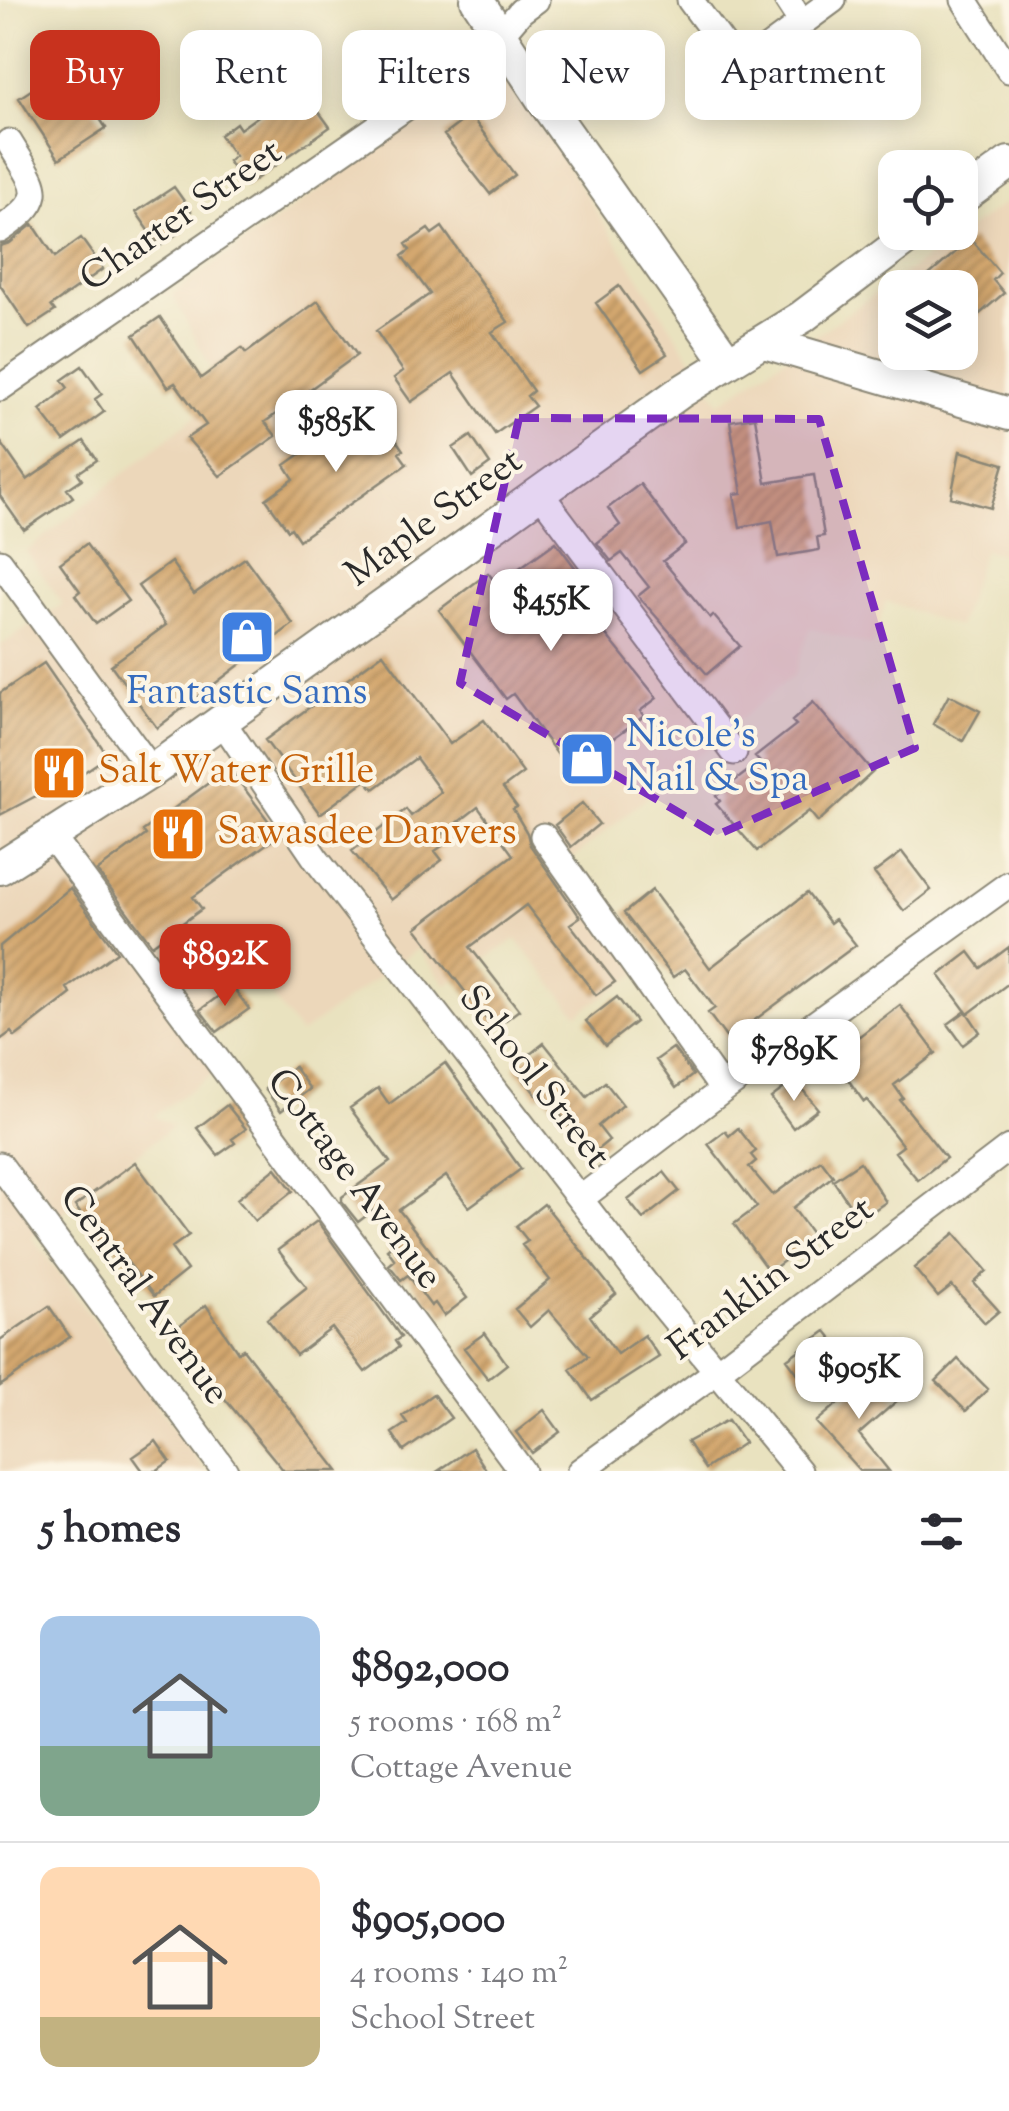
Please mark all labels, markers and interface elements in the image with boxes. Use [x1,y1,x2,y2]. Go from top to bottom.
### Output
chip: Buy [30,30,160,120]
chip: Rent [180,30,322,120]
chip: Filters [342,30,506,120]
chip: New [526,30,665,120]
chip: Apartment [685,30,921,120]
street label: Charter Street [70,127,294,307]
map controls [878,150,978,370]
button: locate [878,150,978,250]
button: layers [878,270,978,370]
pin: $585K [266,390,406,475]
text: $585K [297,399,375,445]
street label: Maple Street [335,436,535,602]
pin: $455K [481,569,621,654]
text: $455K [512,578,590,624]
shop icon: Fantastic Sams [217,607,277,667]
place label: Fantastic Sams [127,667,367,721]
place label: Nicole’s Nail & Spa [626,710,808,808]
shop icon: Nicole’s Nail & Spa [557,729,617,789]
restaurant icon: Salt Water Grille [29,743,89,803]
place label: Salt Water Grille [98,746,374,800]
restaurant icon: Sawasdee Danvers [148,804,208,864]
place label: Sawasdee Danvers [217,807,517,861]
pin: $892K [155,924,295,1009]
text: $892K [182,933,268,979]
street label: School Street [444,975,622,1181]
pin: $789K [724,1019,864,1104]
text: $789K [750,1028,838,1074]
street label: Cottage Avenue [252,1058,454,1302]
street label: Central Avenue [45,1175,241,1417]
street label: Franklin Street [658,1185,886,1375]
pin: $905K [789,1337,929,1422]
text: $905K [817,1346,901,1392]
text: 5 homes [40,1501,181,1561]
icon: filters [914,1504,969,1559]
text: $892,000 [350,1640,509,1700]
icon: home [120,1656,240,1776]
text: 5 rooms · 168 m² [350,1700,562,1746]
text: Cottage Avenue [350,1746,573,1792]
text: $905,000 [350,1891,505,1951]
icon: home [120,1907,240,2027]
text: 4 rooms · 140 m² [350,1951,568,1997]
text: School Street [350,1997,535,2043]

